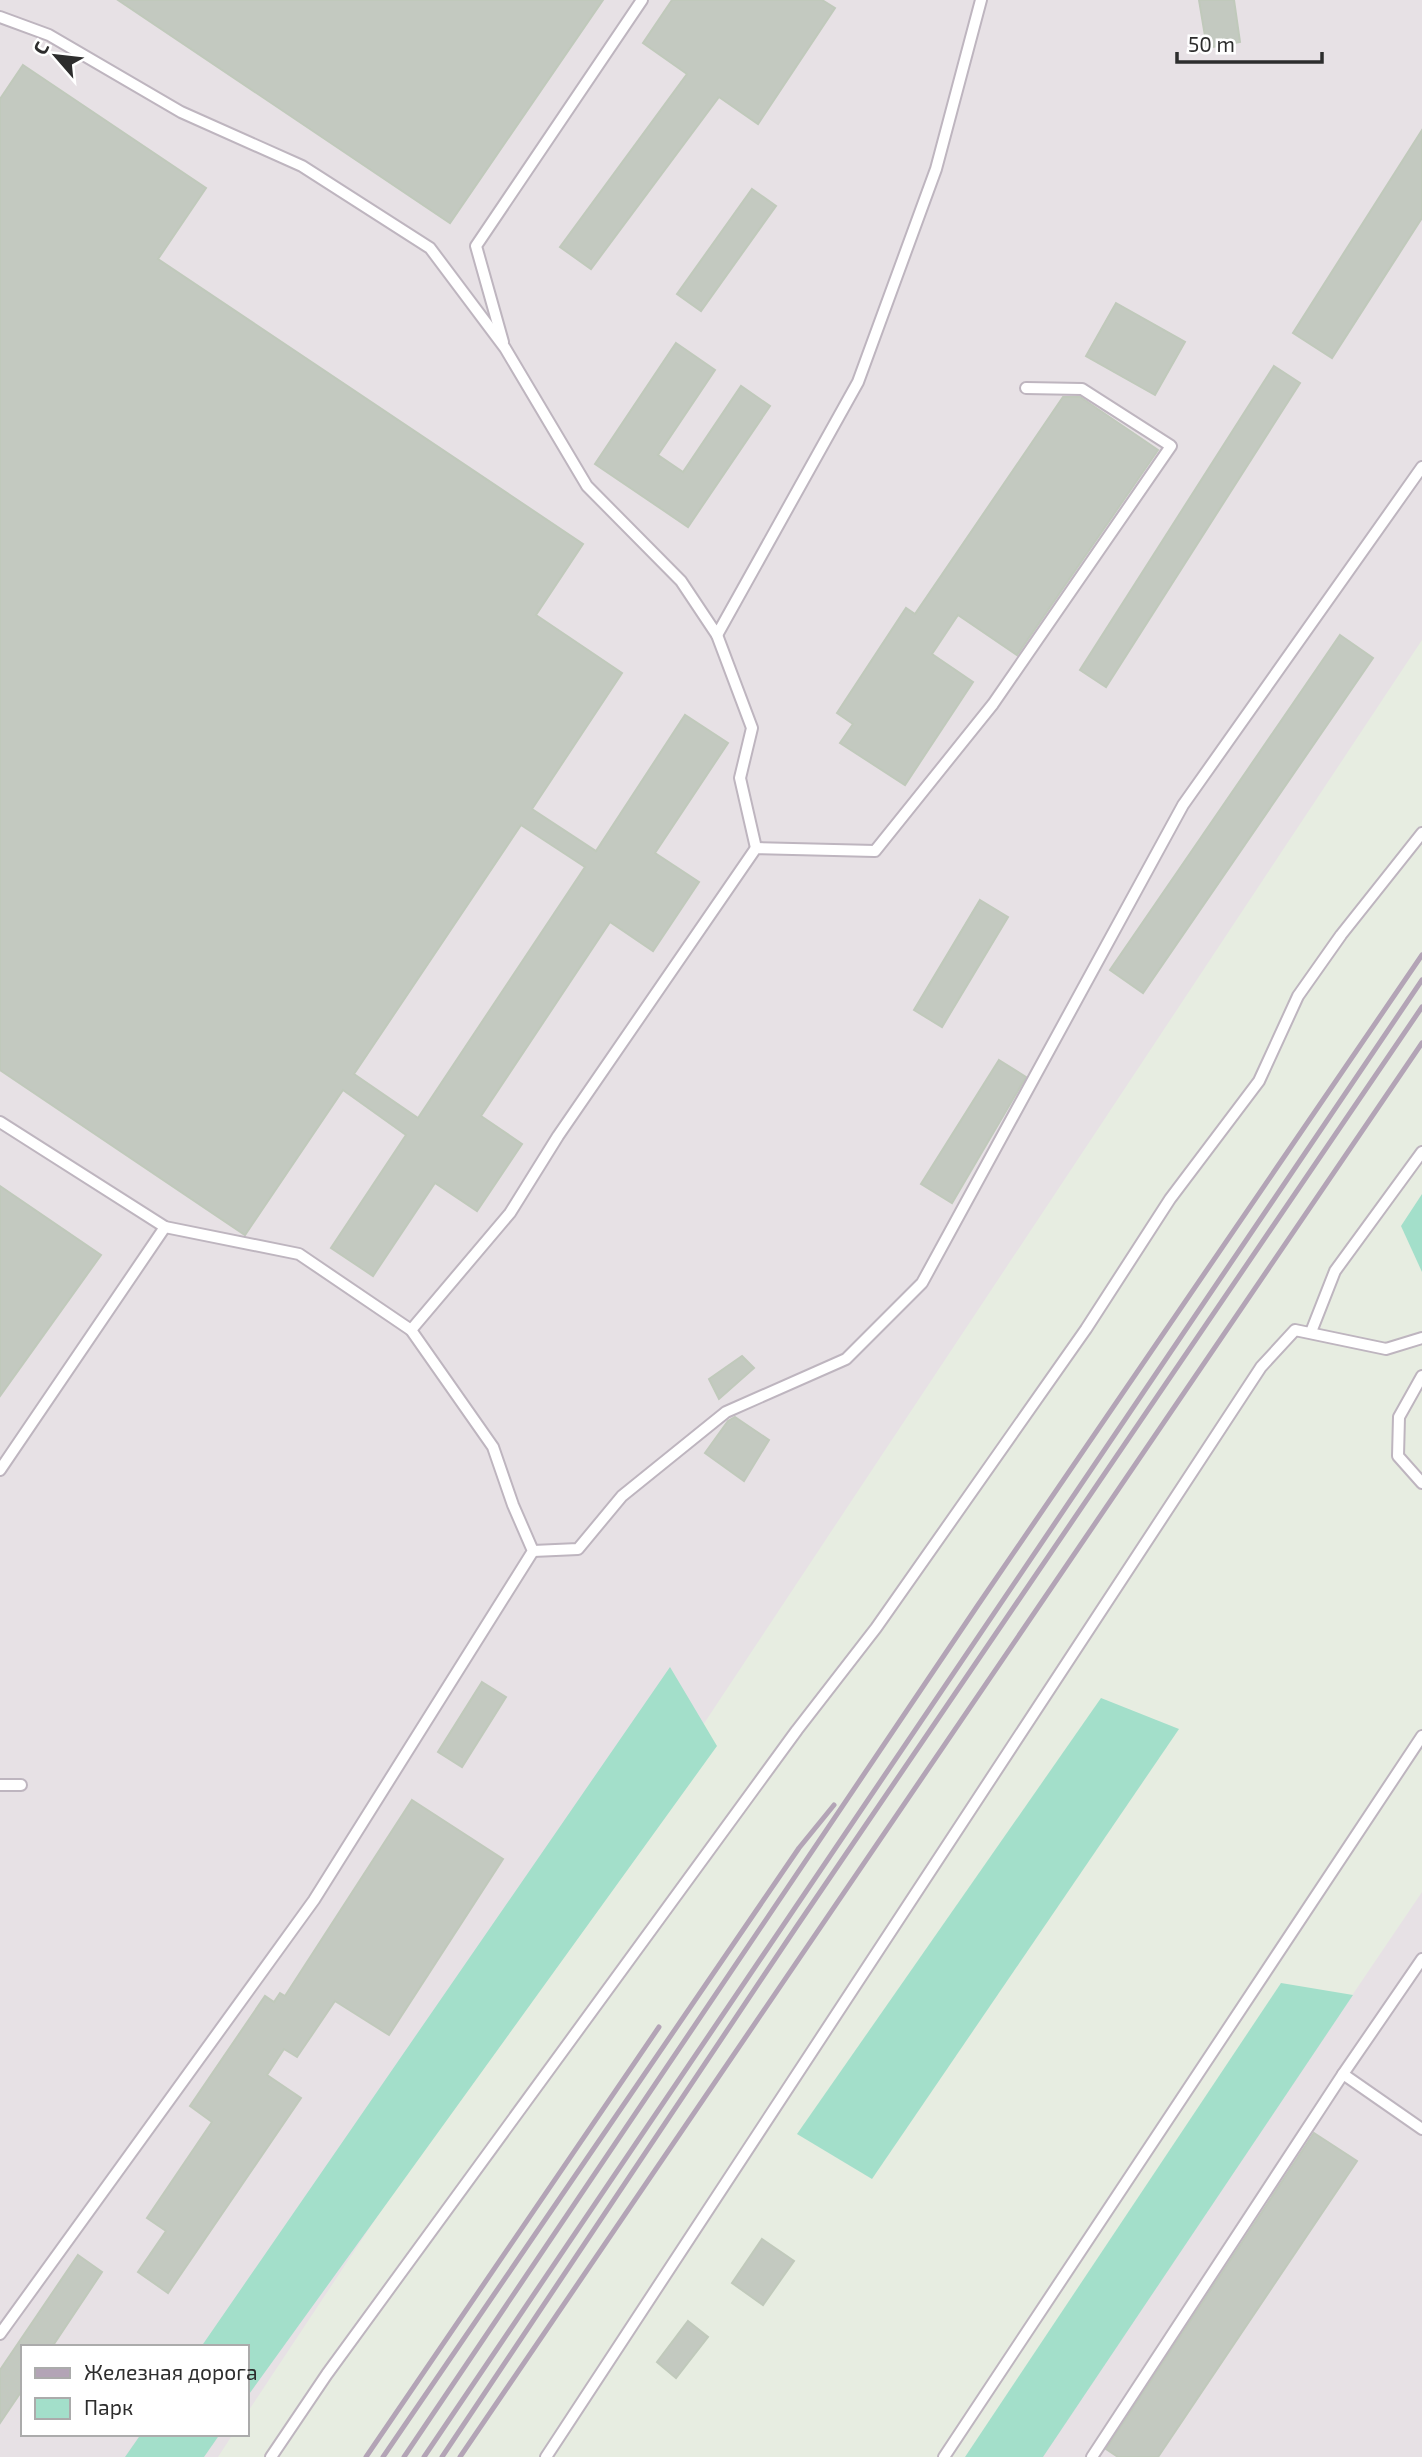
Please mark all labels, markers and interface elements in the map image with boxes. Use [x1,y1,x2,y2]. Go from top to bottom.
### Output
north arrow [21,21,91,91]
scale bar [1177,21,1322,65]
text: 50 m [1188,31,1235,56]
text: С [28,37,53,58]
legend [21,2345,248,2436]
text: Железная дорога [84,2359,257,2384]
text: Парк [84,2394,133,2419]

